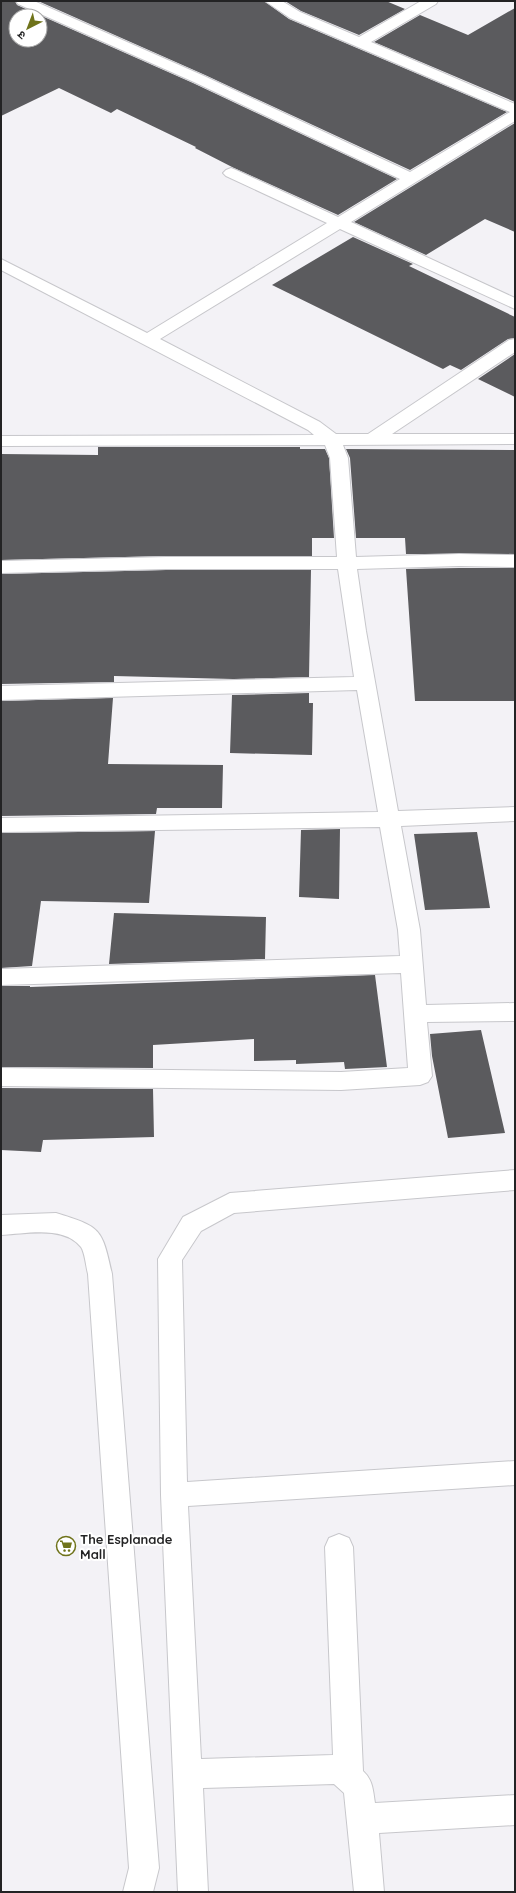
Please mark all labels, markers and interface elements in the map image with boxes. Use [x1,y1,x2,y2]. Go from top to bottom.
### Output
north arrow [8,8,48,48]
text: उ [14,28,28,43]
place label: The Esplanade Mall [80,1531,173,1562]
supermarket icon: The Esplanade Mall [55,1535,77,1557]

